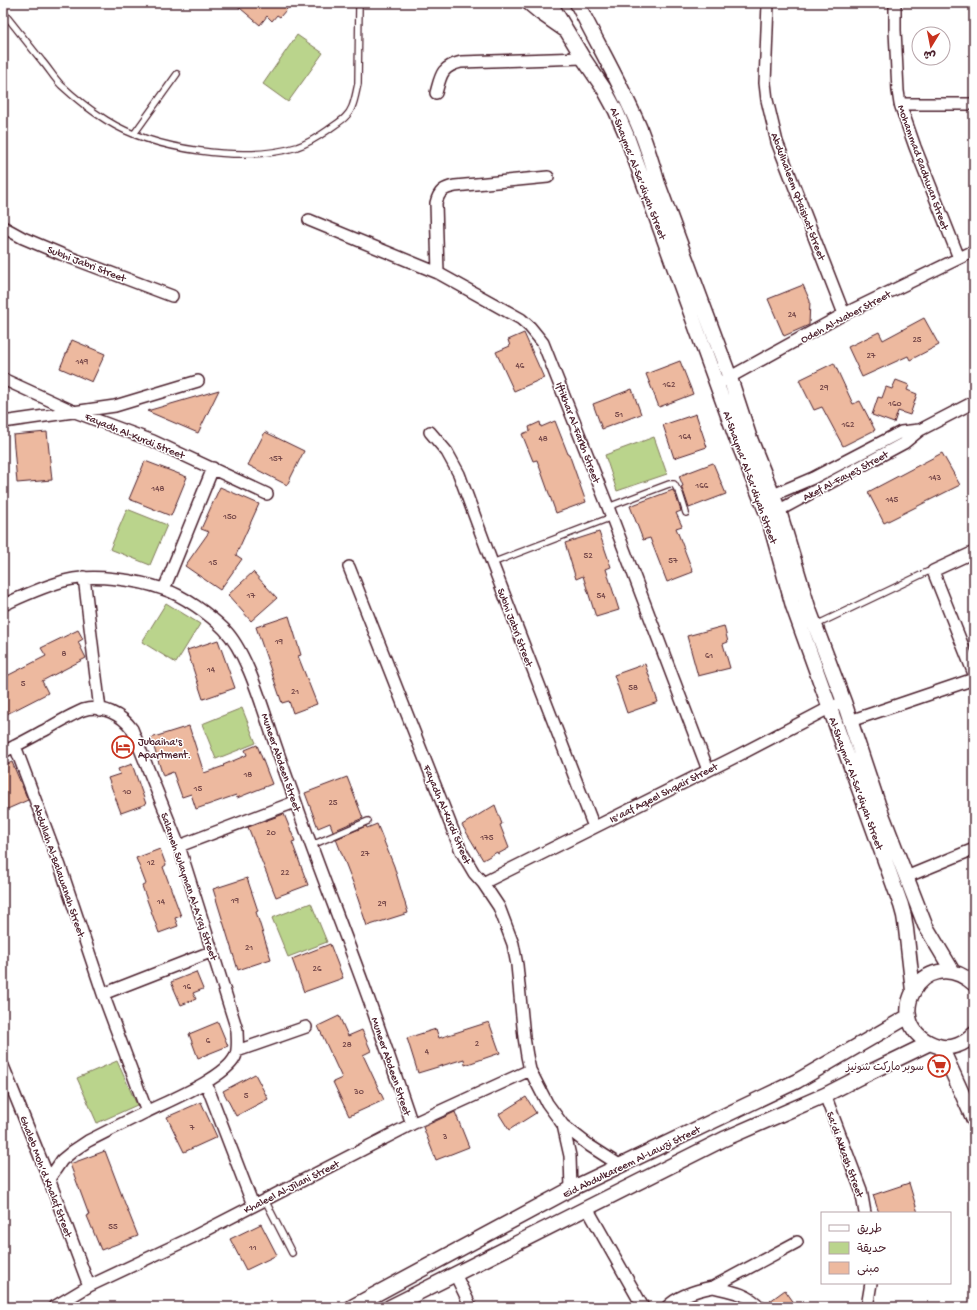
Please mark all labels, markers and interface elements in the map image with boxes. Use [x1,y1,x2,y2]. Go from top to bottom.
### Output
north arrow [911,26,951,66]
text: ش [923,47,937,61]
street label: Mohammad Radhwan Street [894,104,951,233]
street label: Al-Shayma’ Al-Sa’diyah Street [606,106,668,243]
street label: Abdulhaleem Qtaishat Street [767,131,828,263]
street label: Subhi Jabri Street [45,244,129,286]
street label: Odeh Al-Naber Street [799,288,894,347]
house number: 24 [788,310,797,321]
house number: 25 [912,335,922,346]
house number: 27 [866,351,876,362]
house number: 149 [75,357,89,368]
house number: 46 [516,361,525,372]
street label: Iftikhar Al-Farkh Street [552,380,603,486]
house number: 162 [662,380,676,391]
house number: 29 [820,383,829,394]
house number: 160 [887,399,902,410]
house number: 51 [615,410,624,421]
street label: Al-Shayma’ Al-Sa’diyah Street [720,410,779,547]
street label: Fayadh Al-Kurdi Street [82,411,187,463]
house number: 162 [841,420,855,431]
house number: 164 [678,432,692,443]
house number: 48 [538,434,548,445]
street label: Akef Al-Fayez Street [801,448,892,504]
house number: 157 [268,454,283,465]
house number: 143 [928,473,942,484]
house number: 166 [695,481,709,492]
house number: 148 [151,484,164,495]
house number: 145 [885,495,899,506]
house number: 150 [222,512,237,523]
house number: 52 [583,551,593,562]
house number: 57 [668,556,678,567]
house number: 15 [208,558,217,569]
street label: Subhi Jabri Street [494,587,535,670]
house number: 17 [246,591,255,602]
house number: 54 [597,591,606,602]
house number: 19 [274,637,284,648]
house number: 8 [62,649,67,660]
house number: 61 [705,651,713,662]
house number: 14 [206,665,216,676]
house number: 5 [21,679,26,690]
house number: 58 [628,683,638,694]
house number: 21 [291,687,299,698]
street label: Muneer Abdeen Street [258,712,303,815]
street label: Al-Shayma’ Al-Sa’diyah Street [826,716,885,853]
hotel icon: Jubaiha's Apartment. [110,734,136,760]
place label: Jubaiha's Apartment. [138,737,191,762]
street label: Is’aaf Aqeel Shqair Street [607,760,721,826]
street label: Fayadh Al-Kurdi Street [419,763,473,868]
house number: 18 [243,770,252,781]
house number: 15 [193,784,202,795]
house number: 10 [122,787,131,798]
house number: 25 [328,798,338,809]
street label: Abdullah Al-Balawanah Street [30,803,87,940]
street label: Salameh Sulayman Al-A‘raj Street [157,811,220,963]
house number: 20 [266,828,276,839]
house number: 175 [479,833,494,844]
house number: 27 [360,849,370,860]
house number: 12 [146,858,156,869]
house number: 22 [281,868,290,879]
house number: 19 [230,896,240,907]
house number: 14 [156,897,166,908]
house number: 29 [378,899,387,910]
house number: 21 [245,943,253,954]
house number: 26 [313,964,322,975]
house number: 16 [182,982,192,993]
street label: Muneer Abdeen Street [368,1016,413,1119]
house number: 6 [206,1036,211,1047]
house number: 2 [475,1039,480,1050]
house number: 28 [342,1040,352,1051]
house number: 4 [425,1047,430,1058]
supermarket icon: سوبر ماركت شونيز [926,1053,952,1079]
place label: سوبر ماركت شونيز [845,1061,924,1074]
house number: 30 [353,1087,364,1098]
house number: 5 [244,1091,249,1102]
street label: Sa’di Akkash Street [823,1110,866,1201]
street label: Ghaleb Moh‘d Khalaf Street [16,1114,75,1241]
house number: 7 [189,1123,195,1134]
street label: Eid Abdulkareem Al-Lawzi Street [561,1124,704,1201]
house number: 3 [442,1132,448,1143]
street label: Khaleel Al-Jilani Street [242,1158,343,1217]
legend [821,1212,951,1284]
house number: 55 [108,1222,118,1233]
text: طريق [857,1223,882,1237]
house number: 11 [248,1243,257,1254]
text: حديقة [857,1243,886,1257]
text: مبنى [857,1263,880,1277]

